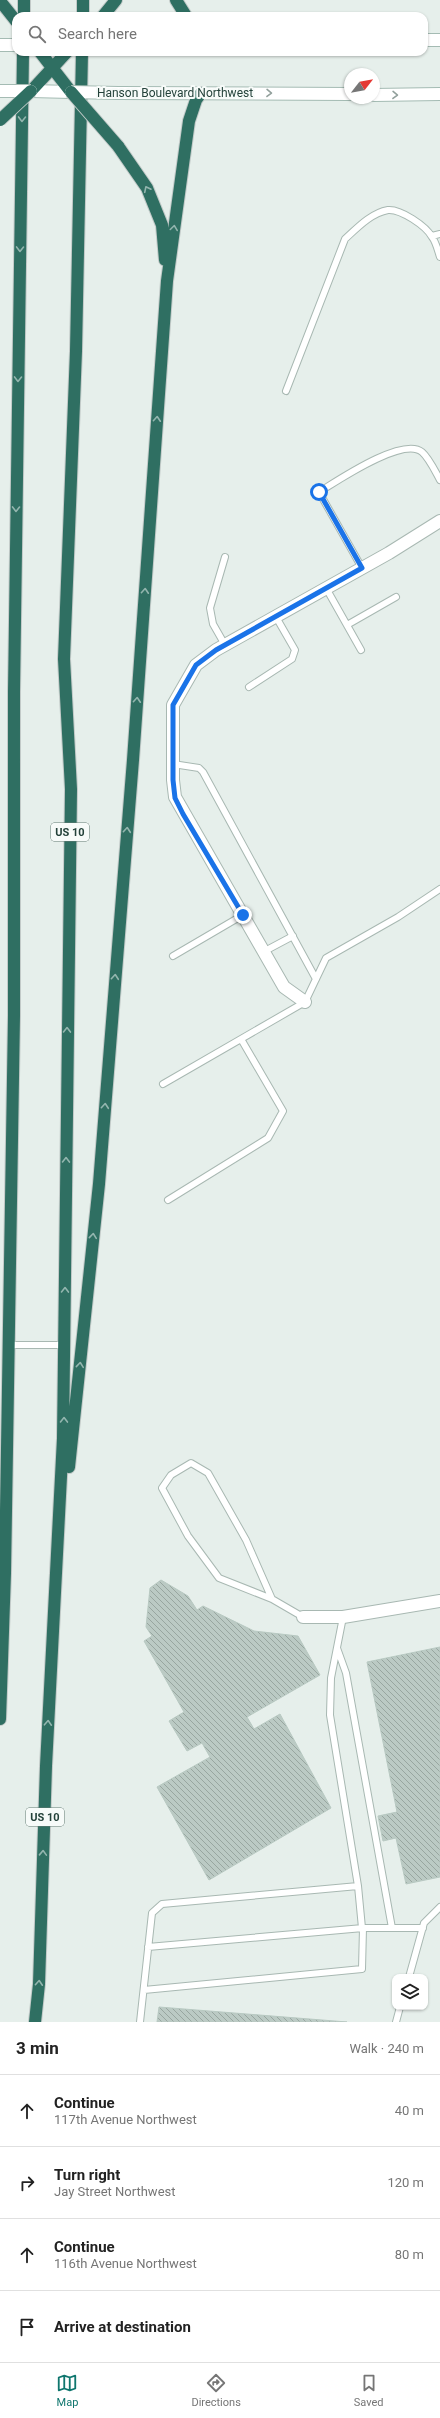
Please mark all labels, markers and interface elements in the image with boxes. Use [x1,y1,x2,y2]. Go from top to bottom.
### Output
search box [12,12,428,56]
icon: search [26,23,48,45]
text: Search here [58,25,137,43]
north arrow [344,68,380,104]
street label: Hanson Boulevard Northwest [97,86,253,100]
one-way arrow [266,89,272,98]
one-way arrow [392,91,398,99]
one-way arrow [18,116,26,122]
one-way arrow [144,186,152,193]
one-way arrow [169,225,178,231]
one-way arrow [16,246,24,252]
one-way arrow [14,376,22,382]
one-way arrow [152,416,161,422]
route start [310,483,328,501]
one-way arrow [12,506,20,512]
one-way arrow [140,588,149,594]
one-way arrow [132,697,141,703]
road number: US 10 [51,823,89,841]
one-way arrow [122,827,131,833]
route end [234,906,252,924]
one-way arrow [111,974,120,980]
one-way arrow [63,1027,71,1033]
one-way arrow [100,1103,109,1109]
one-way arrow [62,1157,70,1163]
one-way arrow [89,1233,98,1239]
one-way arrow [61,1287,69,1293]
one-way arrow [75,1362,84,1368]
one-way arrow [59,1417,68,1423]
one-way arrow [44,1720,53,1726]
road number: US 10 [26,1808,64,1826]
one-way arrow [39,1850,48,1856]
map controls [392,1974,428,2010]
button: layers [392,1974,428,2010]
one-way arrow [34,1980,43,1986]
text: 3 min [16,2038,59,2058]
text: Walk · 240 m [349,2041,424,2056]
text: Continue [54,2094,115,2112]
icon: ahead [16,2100,38,2122]
text: 40 m [395,2103,424,2118]
text: 117th Avenue Northwest [54,2112,197,2127]
text: Turn right [54,2166,120,2184]
icon: right [16,2172,38,2194]
text: 120 m [387,2175,424,2190]
text: Jay Street Northwest [54,2184,176,2199]
text: Continue [54,2238,115,2256]
icon: ahead [16,2244,38,2266]
text: 80 m [395,2247,424,2262]
text: 116th Avenue Northwest [54,2256,197,2271]
icon: arrive [16,2316,38,2338]
text: Arrive at destination [54,2318,191,2336]
tab: Map [56,2372,78,2409]
tab: Directions [191,2372,241,2409]
tab: Saved [354,2372,384,2409]

